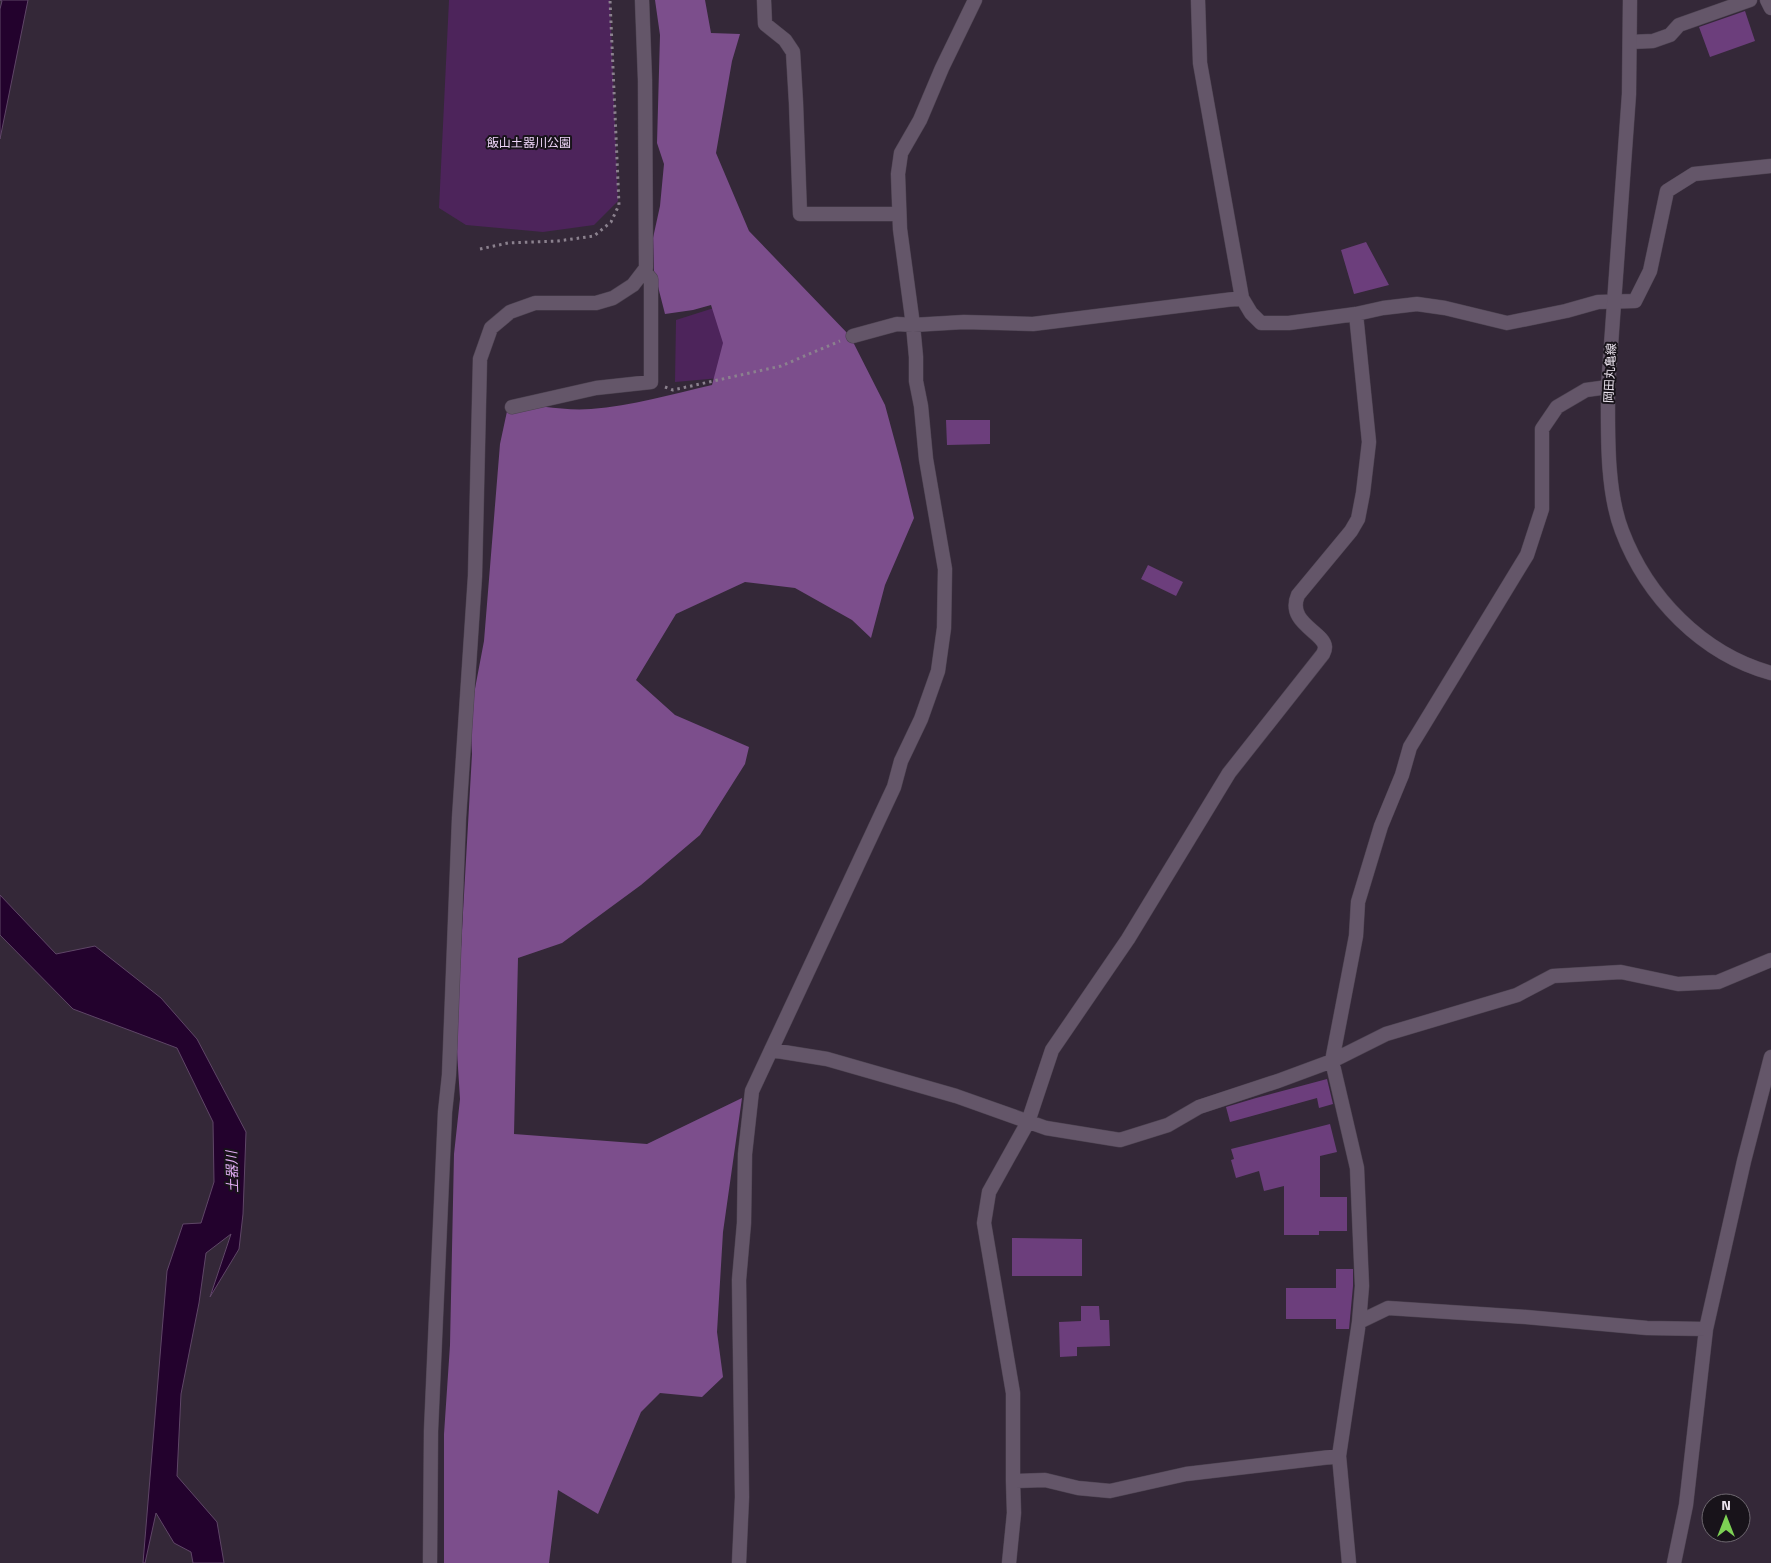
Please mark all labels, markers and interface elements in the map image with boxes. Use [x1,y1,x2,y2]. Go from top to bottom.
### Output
park label: 飯山土器川公園 [487,133,571,152]
street label: 岡田丸亀線 [1598,343,1621,403]
water label: 土器川 [220,1149,243,1193]
north arrow [1701,1493,1751,1543]
text: N [1721,1494,1731,1515]

